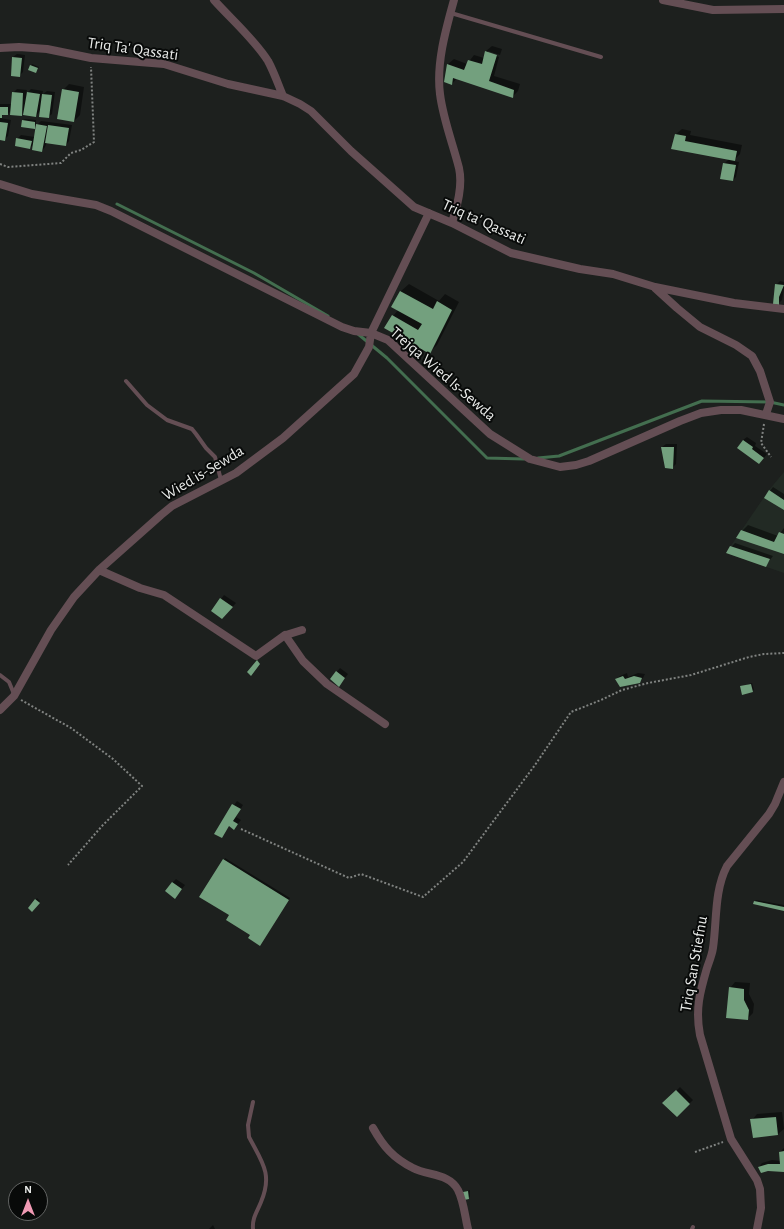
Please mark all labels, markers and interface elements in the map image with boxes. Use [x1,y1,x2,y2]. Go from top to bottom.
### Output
street label: Triq Ta' Qassati [86,33,180,65]
street label: Triq ta' Qassati [439,195,529,249]
street label: Trejqa Wied Is-Sewda [386,323,500,425]
street label: Wied is-Sewda [159,441,247,505]
street label: Triq San Stiefnu [676,914,712,1014]
north arrow [8,1181,48,1221]
text: N [24,1184,32,1195]

